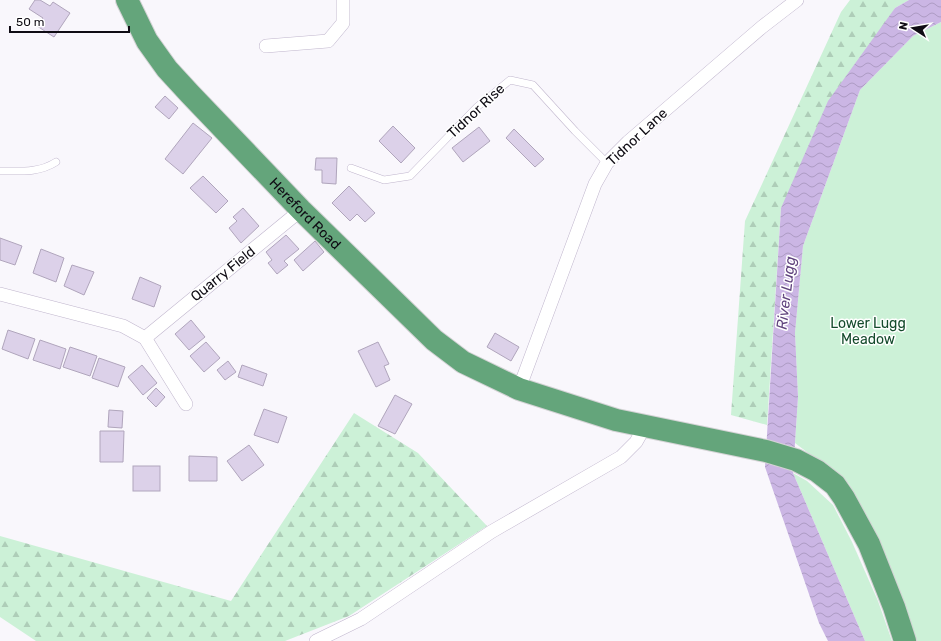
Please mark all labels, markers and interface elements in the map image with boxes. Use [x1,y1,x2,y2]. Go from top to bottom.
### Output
scale bar [10,8,129,34]
north arrow [893,8,933,48]
text: 50 m [16,15,44,29]
text: N [897,21,911,31]
street label: Tidnor Rise [444,80,508,142]
street label: Tidnor Lane [603,105,671,169]
street label: Hereford Road [266,174,345,253]
street label: Quarry Field [187,243,259,305]
water label: River Lugg [773,255,799,331]
park label: Lower Lugg Meadow [830,315,906,348]

